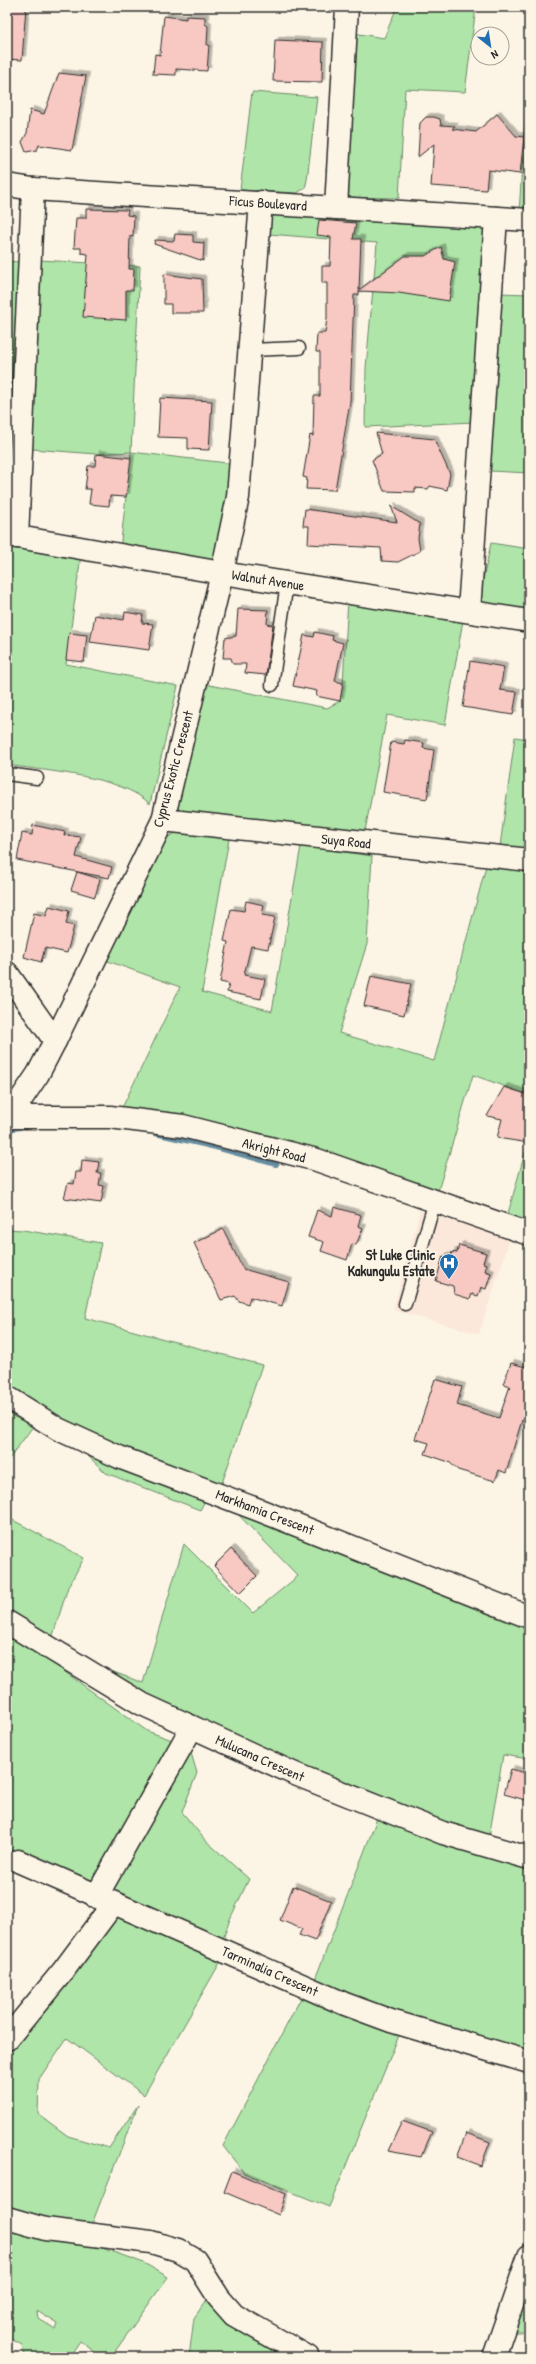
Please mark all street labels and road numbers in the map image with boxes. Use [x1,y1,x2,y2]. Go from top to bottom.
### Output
street label: Ficus Boulevard [228,190,308,215]
street label: Walnut Avenue [230,564,306,595]
street label: Cyprus Exotic Crescent [148,708,198,830]
street label: Suya Road [320,828,372,854]
street label: Akright Road [240,1133,308,1168]
street label: Markhamia Crescent [213,1484,317,1539]
street label: Mulucana Crescent [213,1729,308,1786]
street label: Tarminalia Crescent [219,1941,322,2000]

